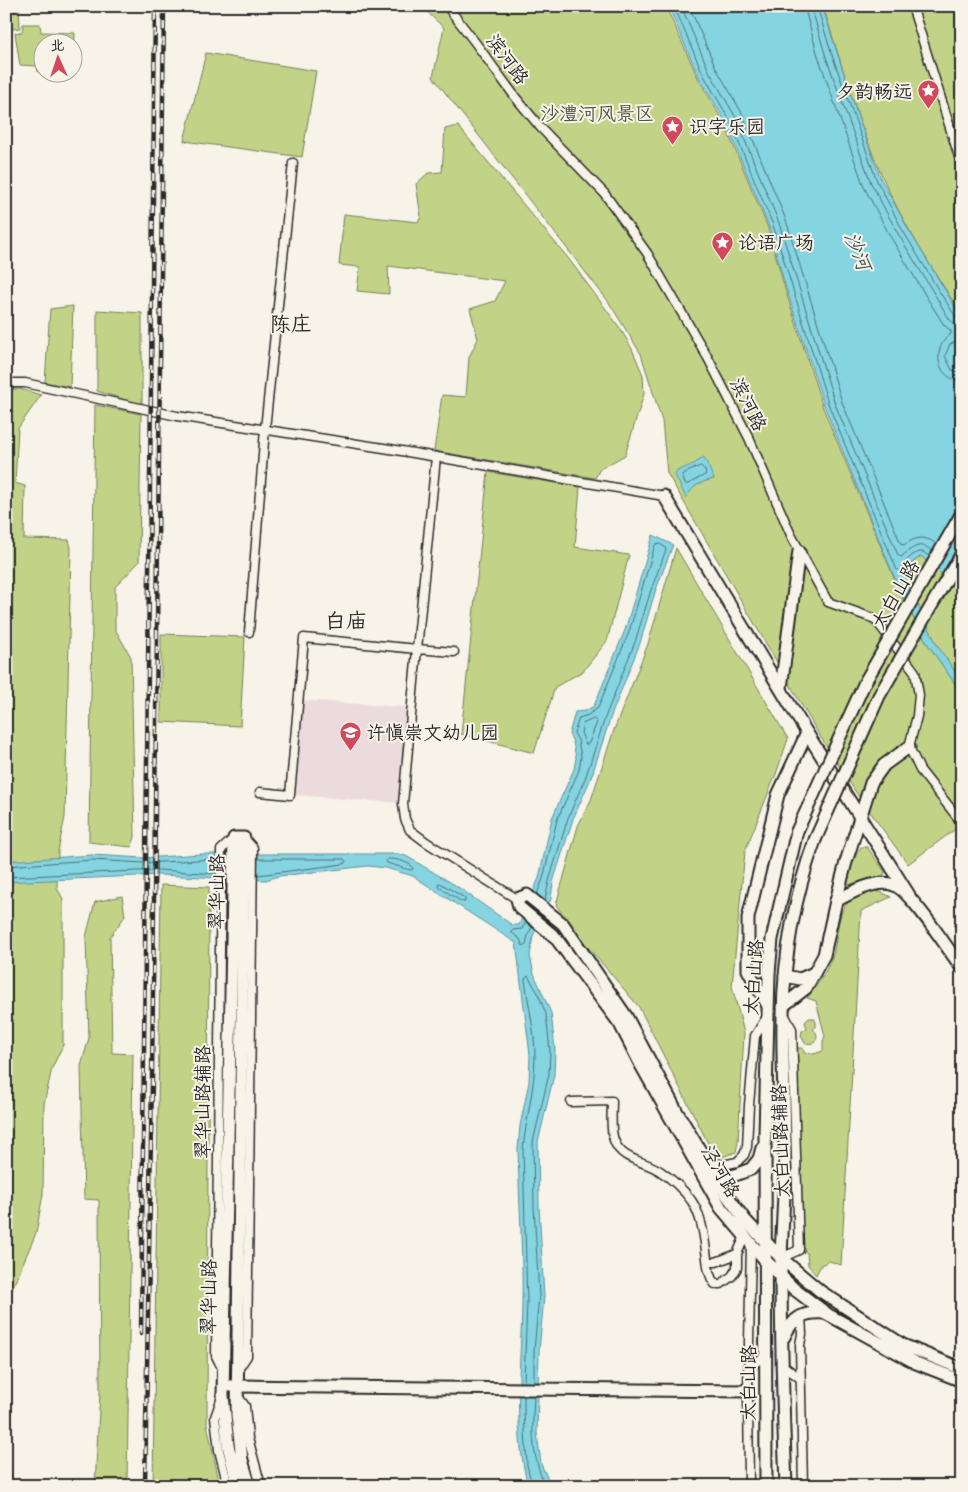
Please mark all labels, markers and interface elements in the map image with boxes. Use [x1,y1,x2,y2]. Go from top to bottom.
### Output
street label: 滨河路 [479,29,534,91]
north arrow [32,32,82,82]
text: 北 [50,36,65,56]
place label: 夕韵畅远 [836,79,912,106]
place icon: 夕韵畅远 [916,79,940,110]
park label: 沙澧河风景区 [540,101,654,128]
place icon: 识字乐园 [661,114,685,145]
place label: 识字乐园 [689,114,765,141]
water label: 沙河 [837,228,879,278]
place icon: 论语广场 [710,230,734,261]
place label: 论语广场 [738,230,814,257]
district label: 陈庄 [270,310,312,339]
street label: 滨河路 [723,373,773,436]
street label: 太白山路 [866,555,927,634]
district label: 白庙 [325,607,367,636]
school or university icon: 许慎崇文幼儿园 [338,720,362,751]
place label: 许慎崇文幼儿园 [366,720,499,747]
street label: 翠华山路 [203,854,232,930]
street label: 太白山路 [738,938,771,1016]
street label: 翠华山路辅路 [190,1045,217,1159]
street label: 太白山路辅路 [766,1084,797,1198]
street label: 泾河路 [694,1140,746,1203]
street label: 翠华山路 [195,1259,224,1335]
street label: 太白山路 [736,1345,763,1421]

